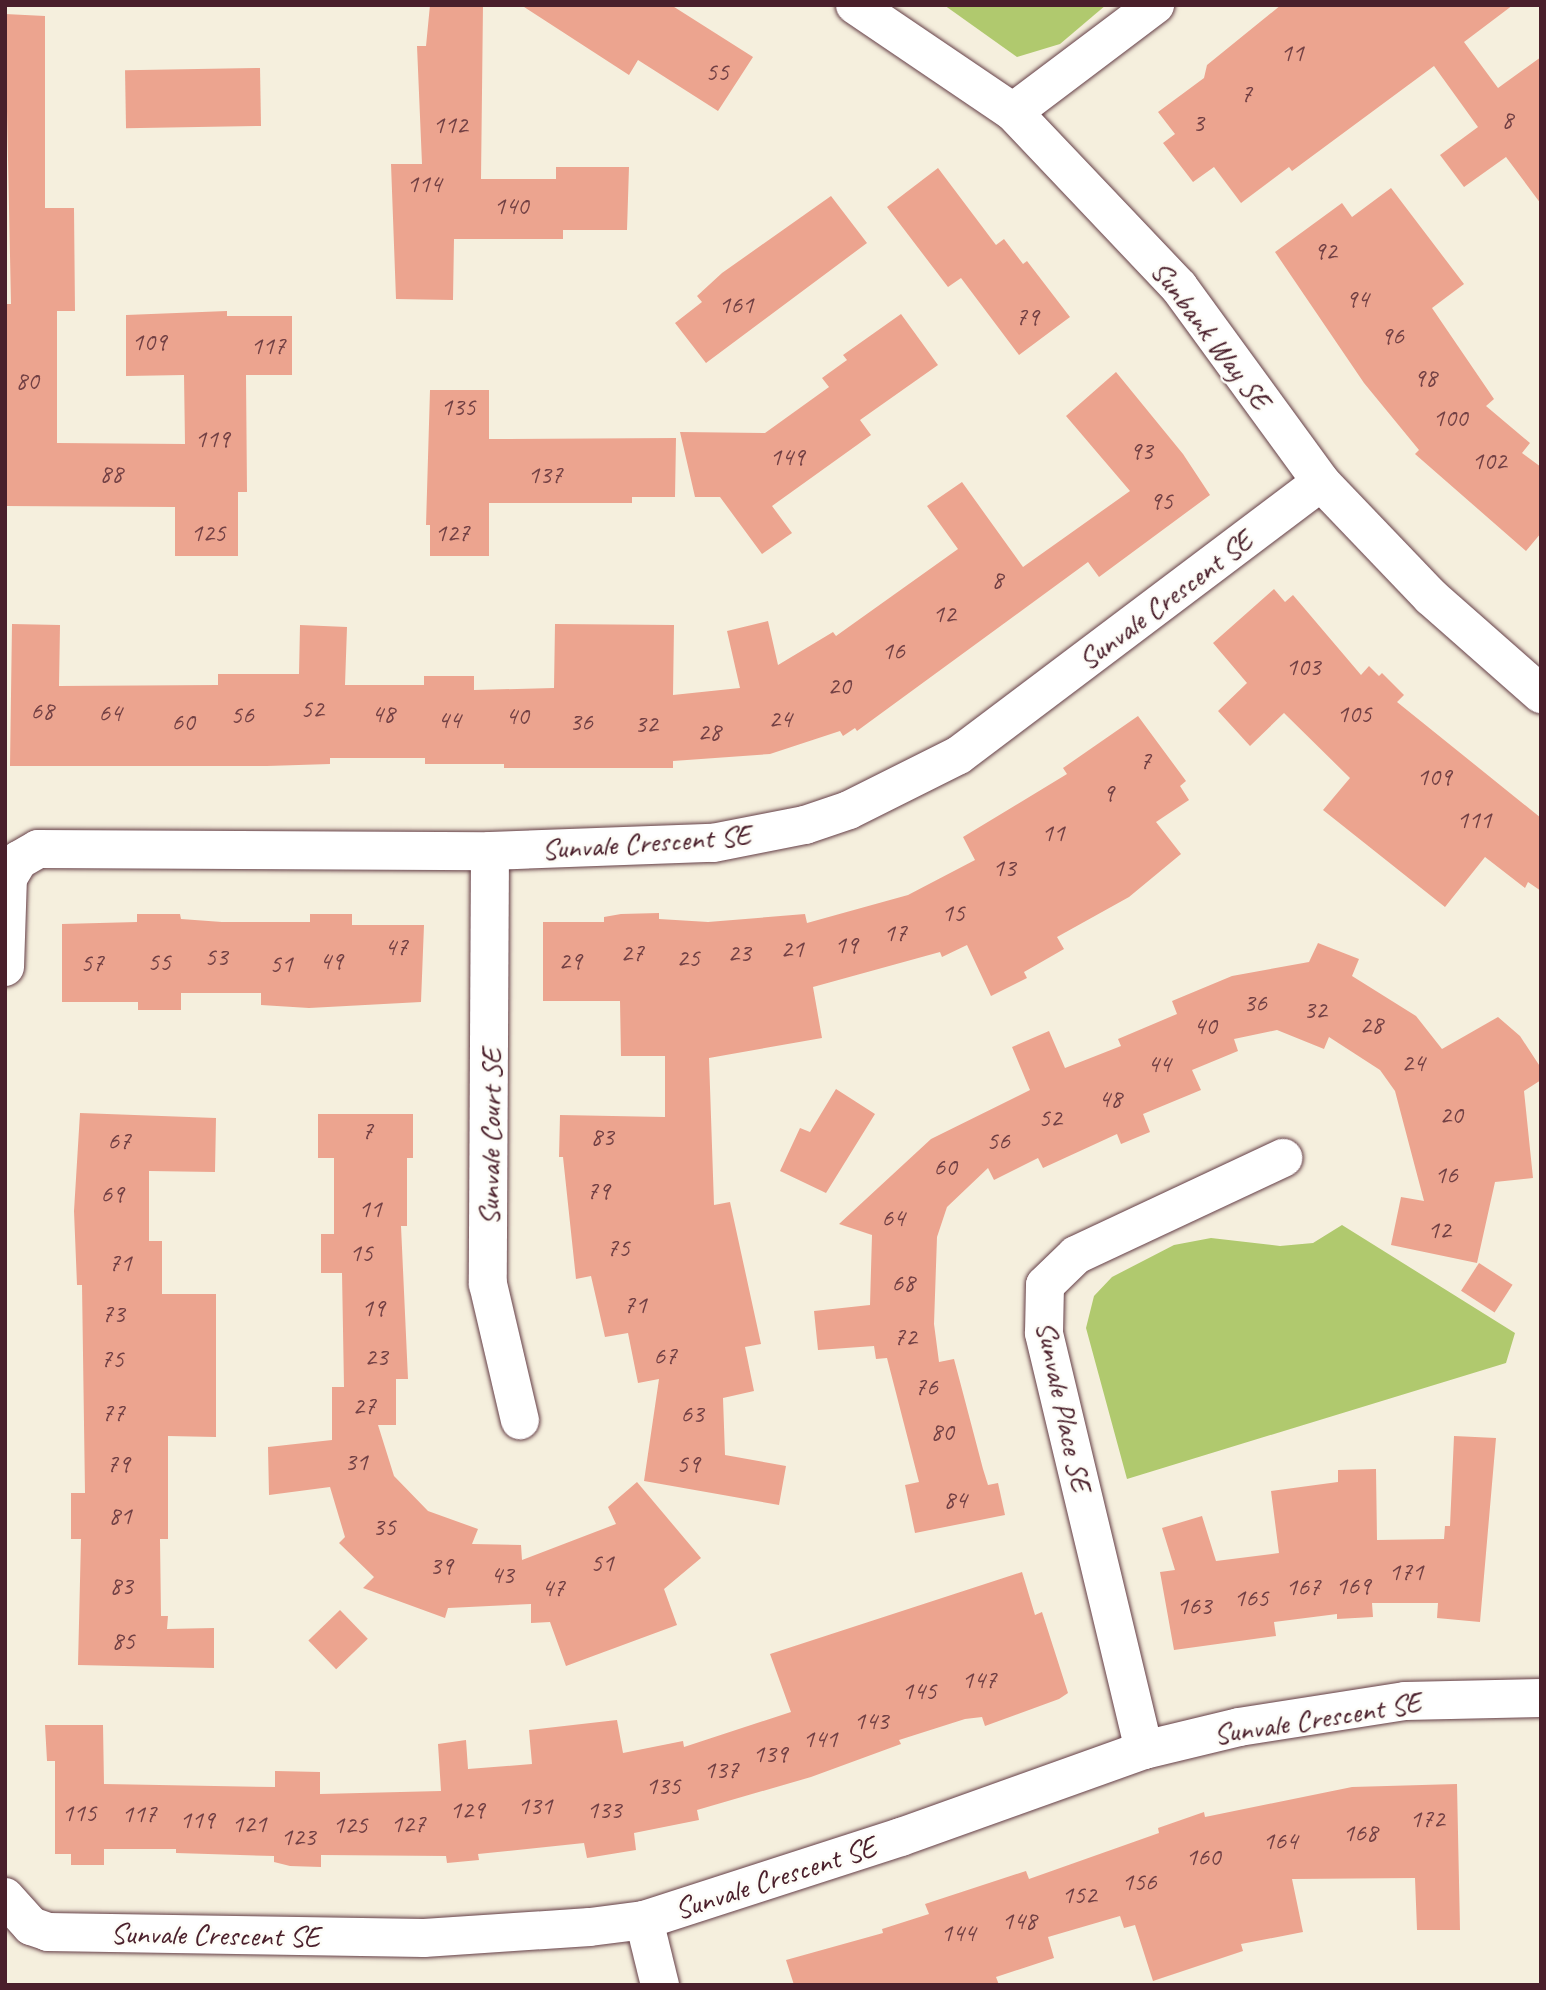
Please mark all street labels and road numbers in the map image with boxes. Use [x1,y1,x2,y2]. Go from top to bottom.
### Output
street label: Sunbank Way SE [1143,253,1279,417]
street label: Sunvale Crescent SE [1071,523,1259,677]
street label: Sunvale Crescent SE [540,817,752,867]
street label: Sunvale Court SE [470,1048,510,1226]
street label: Sunvale Place SE [1028,1318,1100,1494]
street label: Sunvale Crescent SE [1211,1684,1423,1752]
street label: Sunvale Crescent SE [670,1829,880,1927]
street label: Sunvale Crescent SE [110,1915,320,1955]

